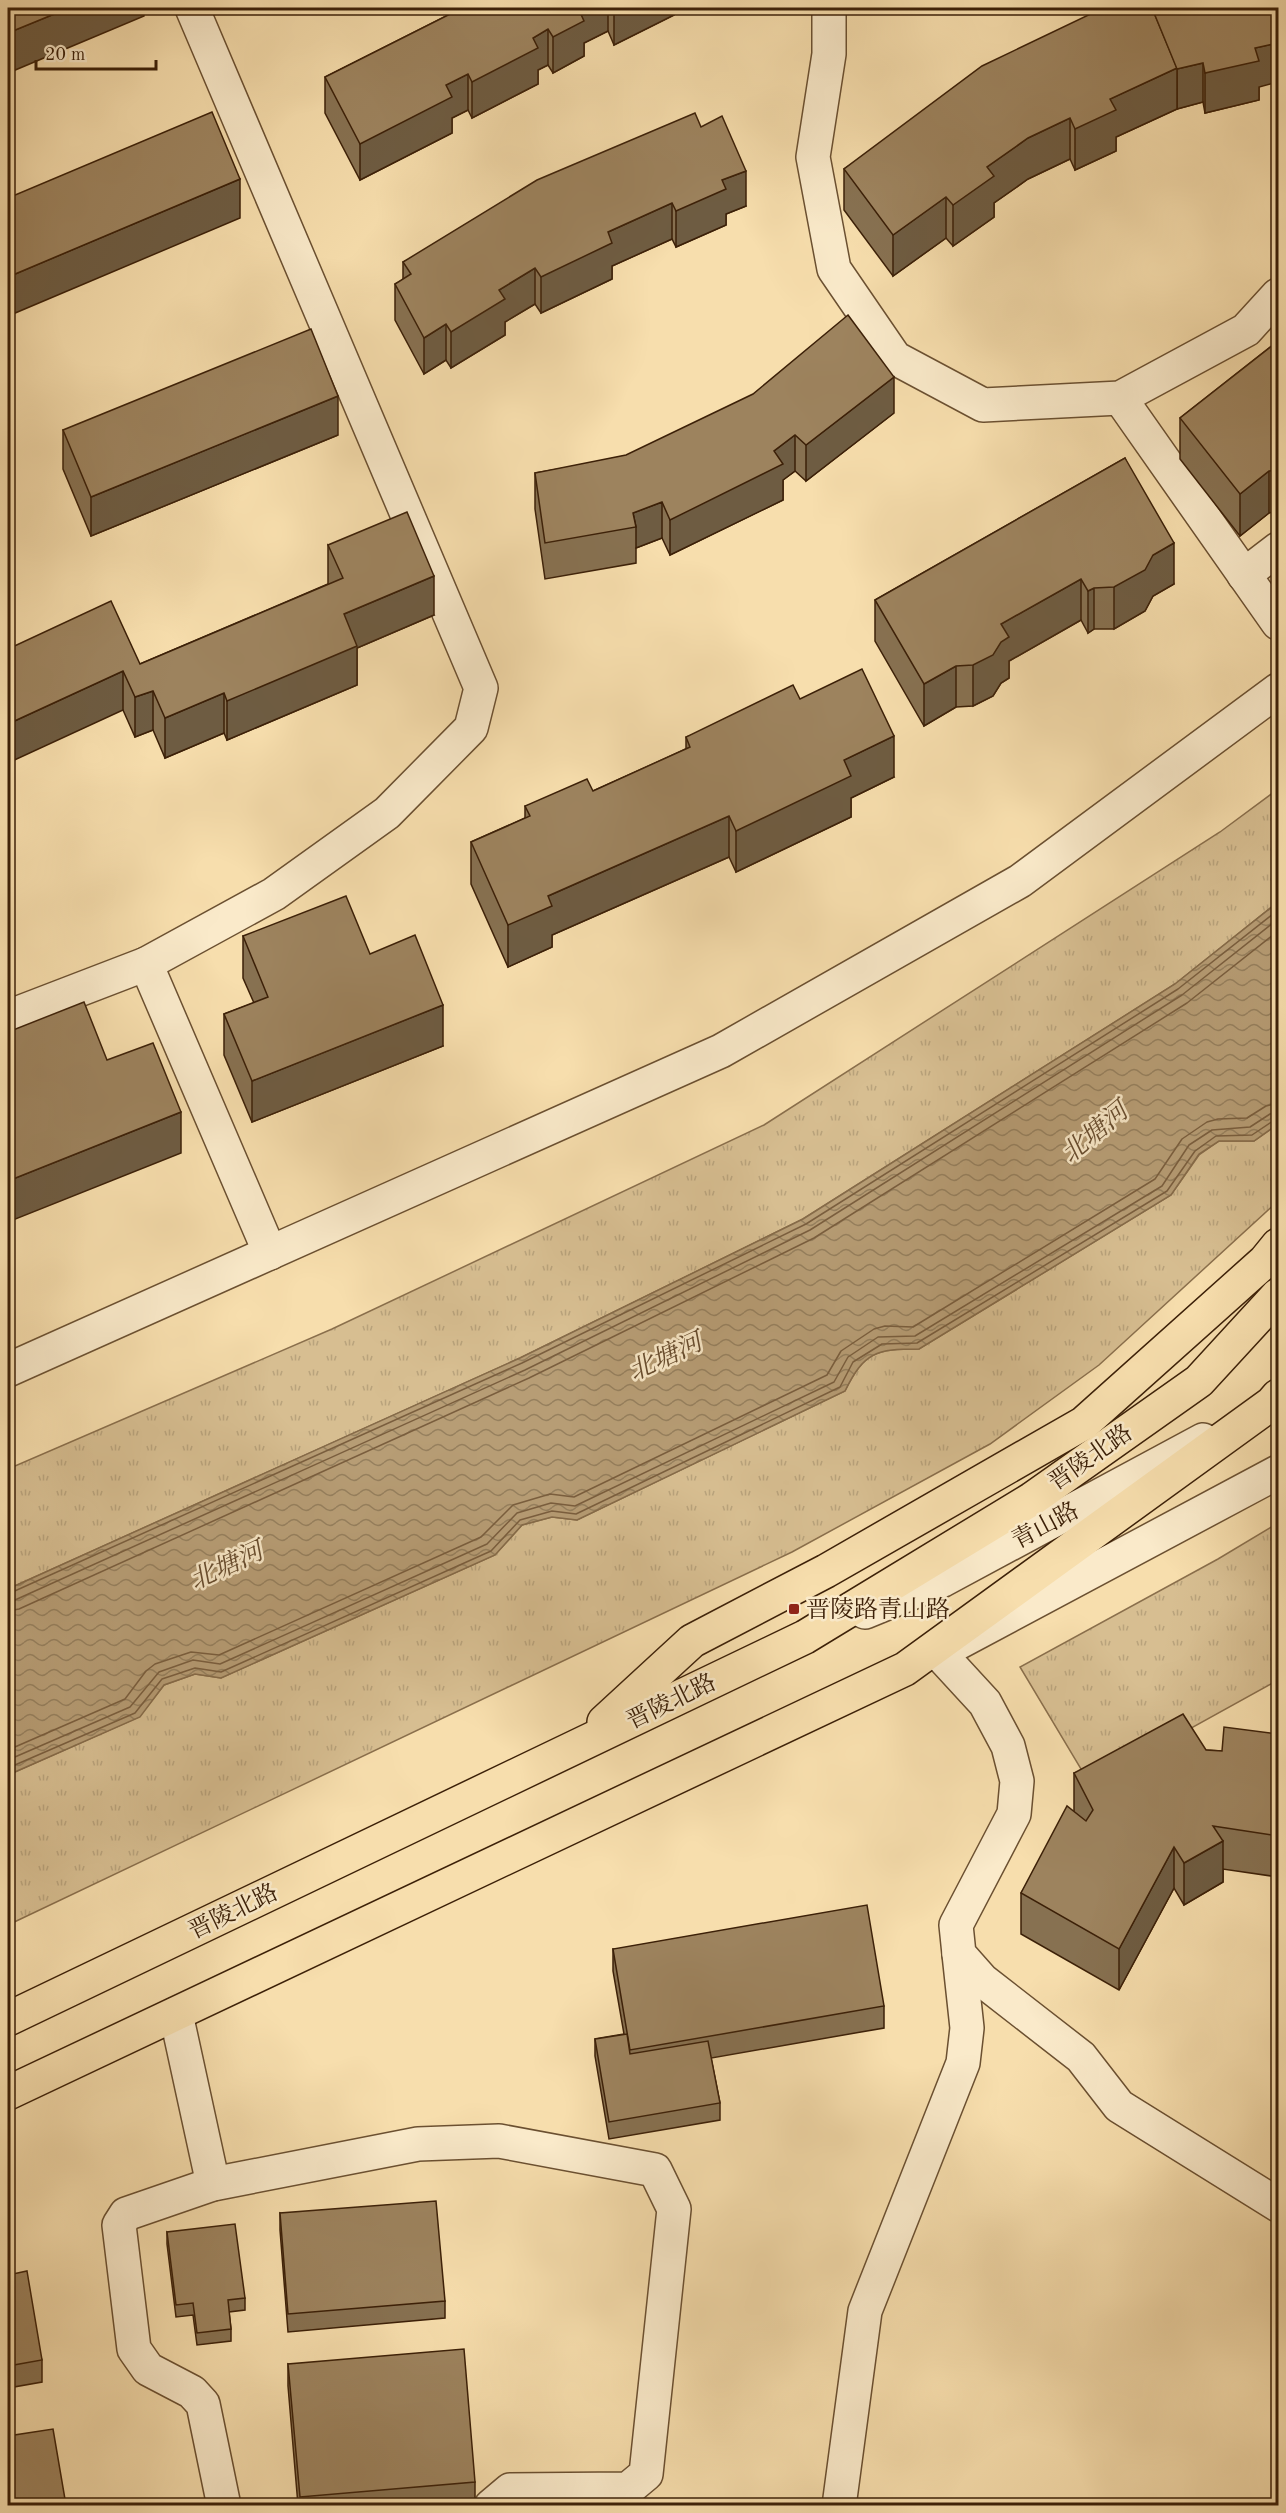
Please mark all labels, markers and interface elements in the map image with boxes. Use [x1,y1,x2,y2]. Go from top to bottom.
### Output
scale bar [36,33,156,71]
text: 20 m [45,46,85,64]
water label: 北塘河 [1056,1094,1137,1169]
water label: 北塘河 [624,1326,710,1386]
street label: 晋陵北路 [1043,1419,1137,1496]
street label: 青山路 [1007,1497,1083,1554]
water label: 北塘河 [185,1535,271,1595]
place label: 晋陵路青山路 [806,1596,950,1623]
marker: 晋陵路青山路 [787,1602,801,1616]
street label: 晋陵北路 [622,1668,720,1735]
street label: 晋陵北路 [184,1878,282,1945]

